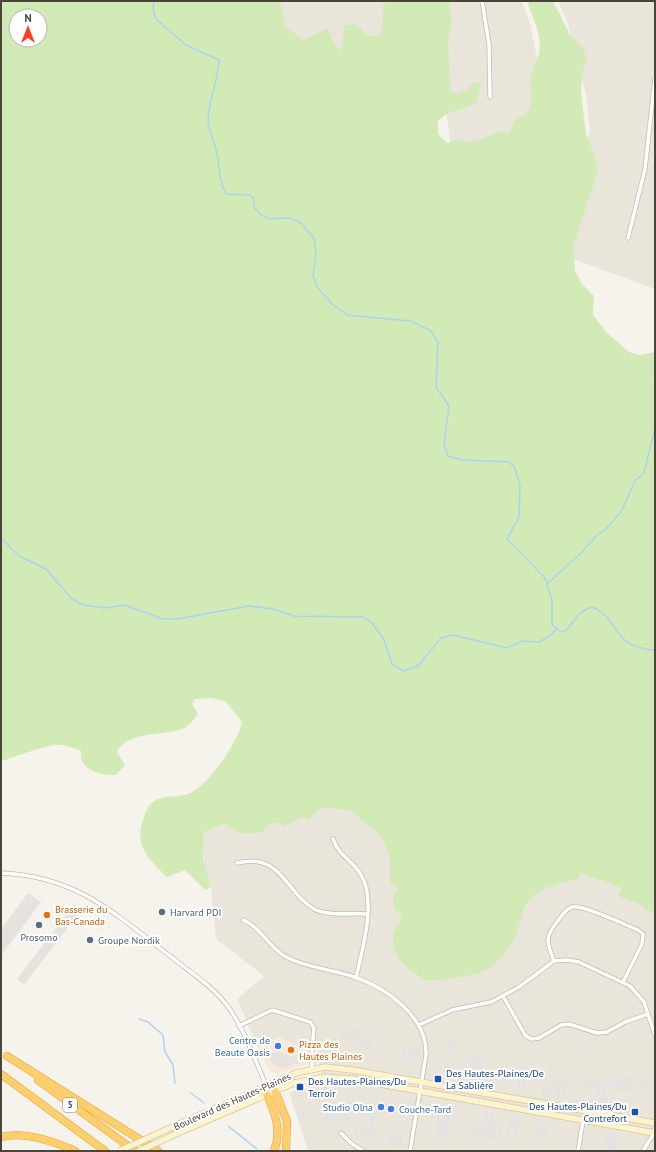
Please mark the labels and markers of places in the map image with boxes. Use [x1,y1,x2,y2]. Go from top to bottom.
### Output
place label: Brasserie du Bas-Canada [55,903,107,928]
place label: Harvard PDI [170,906,221,919]
marker: Harvard PDI [157,907,167,917]
marker: Brasserie du Bas-Canada [42,910,52,920]
marker: Prosomo [34,920,44,930]
place label: Prosomo [20,931,58,944]
place label: Groupe Nordik [98,934,160,947]
marker: Groupe Nordik [85,935,95,945]
place label: Centre de Beaute Oasis [215,1034,270,1059]
place label: Pizza des Hautes Plaines [299,1038,362,1063]
marker: Centre de Beaute Oasis [273,1041,283,1051]
marker: Pizza des Hautes Plaines [286,1045,296,1055]
place label: Des Hautes-Plaines/De La Sablière [446,1067,544,1092]
marker: Des Hautes-Plaines/De La Sablière [433,1074,443,1084]
place label: Des Hautes-Plaines/Du Terroir [308,1075,406,1100]
marker: Des Hautes-Plaines/Du Terroir [295,1082,305,1092]
place label: Des Hautes-Plaines/Du Contrefort [529,1100,628,1125]
place label: Studio Olna [323,1101,373,1114]
marker: Studio Olna [376,1102,386,1112]
place label: Couche-Tard [399,1103,451,1116]
marker: Couche-Tard [386,1104,396,1114]
marker: Des Hautes-Plaines/Du Contrefort [630,1107,640,1117]

